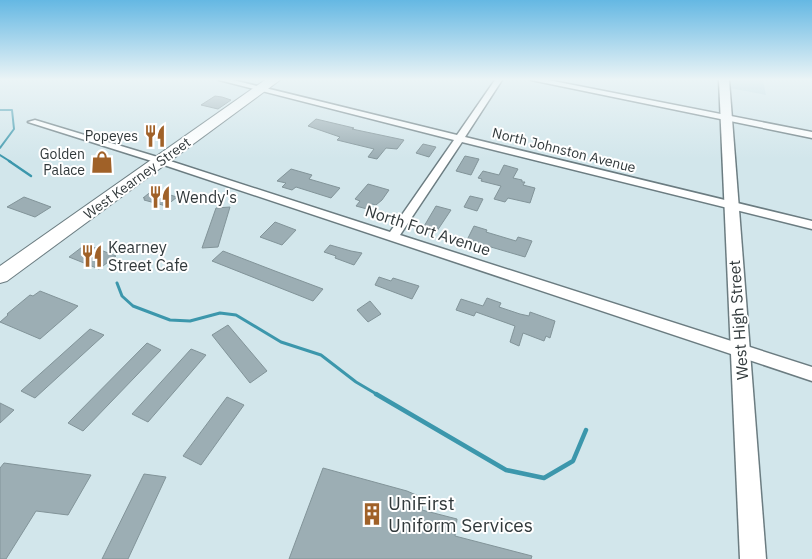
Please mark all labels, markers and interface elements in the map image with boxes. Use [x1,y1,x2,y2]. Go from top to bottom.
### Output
restaurant icon: Popeyes [142,123,168,149]
street label: North Johnston Avenue [490,123,638,177]
place label: Popeyes [85,127,138,145]
street label: West Kearney Street [80,133,194,223]
place label: Golden Palace [40,145,85,179]
shop icon: Golden Palace [89,149,115,175]
restaurant icon: Wendy's [147,184,173,210]
place label: Wendy's [176,187,237,207]
street label: North Fort Avenue [363,200,494,260]
place label: Kearney Street Cafe [108,237,188,275]
restaurant icon: Kearney Street Cafe [79,243,105,269]
street label: West High Street [724,259,752,381]
place label: UniFirst Uniform Services [388,491,533,537]
building icon: UniFirst Uniform Services [359,501,385,527]

